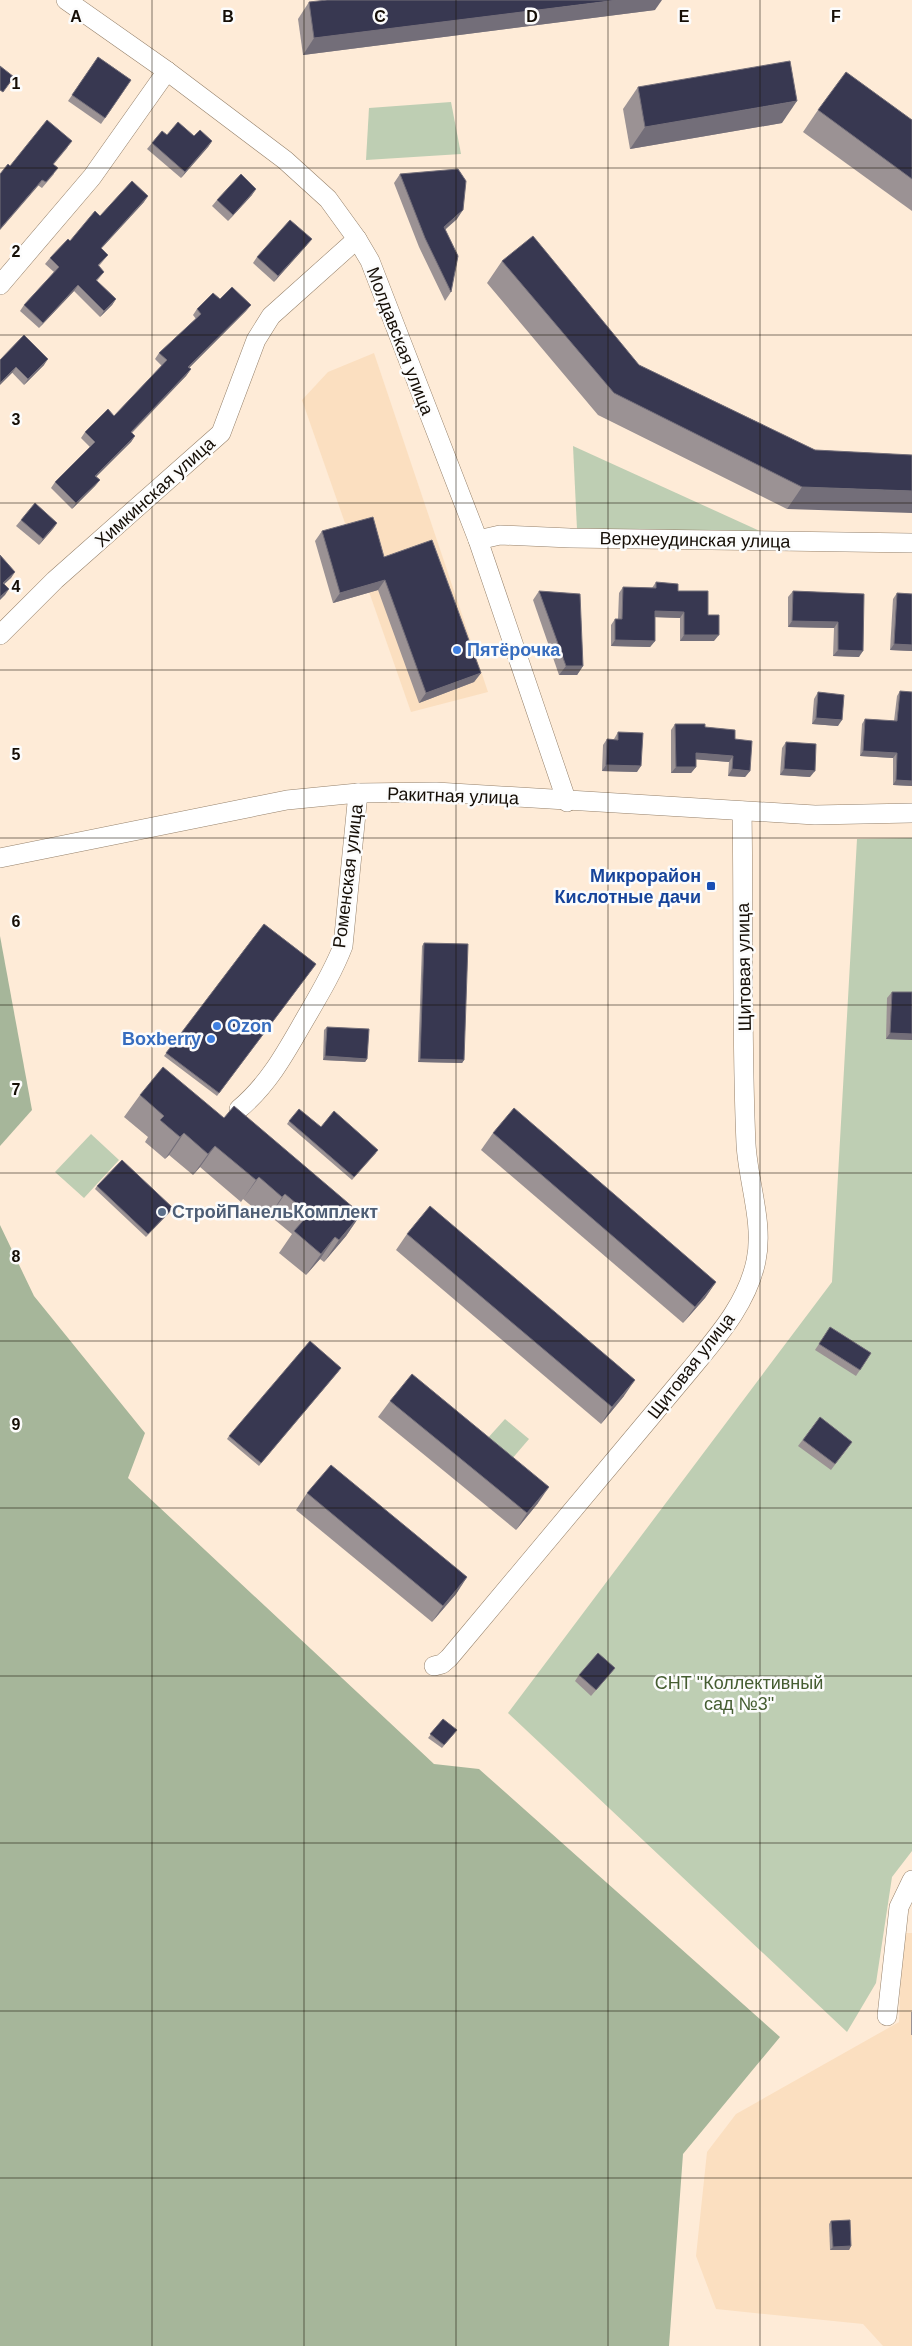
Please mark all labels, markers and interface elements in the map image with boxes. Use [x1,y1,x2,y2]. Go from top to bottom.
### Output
text: A [70,8,82,25]
text: B [222,8,234,25]
text: C [374,8,386,25]
text: D [526,8,538,25]
text: E [679,8,690,25]
text: F [831,8,841,25]
text: 1 [12,75,21,92]
text: 2 [12,243,21,260]
street label: Молдавская улица [363,264,438,419]
text: 3 [12,411,21,428]
street label: Химкинская улица [91,432,220,551]
street label: Верхнеудинская улица [599,528,792,552]
text: 4 [12,578,21,595]
place label: Пятёрочка [467,640,561,660]
marker: Пятёрочка [451,644,463,656]
text: 5 [12,746,21,763]
street label: Ракитная улица [387,784,520,808]
street label: Роменская улица [329,802,367,949]
place label: Микрорайон Кислотные дачи [555,866,701,907]
marker: Микрорайон Кислотные дачи [705,880,717,892]
street label: Щитовая улица [733,902,755,1031]
text: 6 [12,913,21,930]
place label: Ozon [227,1016,272,1036]
marker: Ozon [211,1020,223,1032]
place label: Boxberry [122,1029,201,1049]
marker: Boxberry [205,1033,217,1045]
text: 7 [12,1081,21,1098]
place label: СтройПанельКомплект [172,1202,378,1222]
marker: СтройПанельКомплект [156,1206,168,1218]
text: 8 [12,1248,21,1265]
street label: Щитовая улица [644,1308,739,1423]
text: 9 [12,1416,21,1433]
park label: СНТ "Коллективный сад №3" [655,1673,823,1714]

